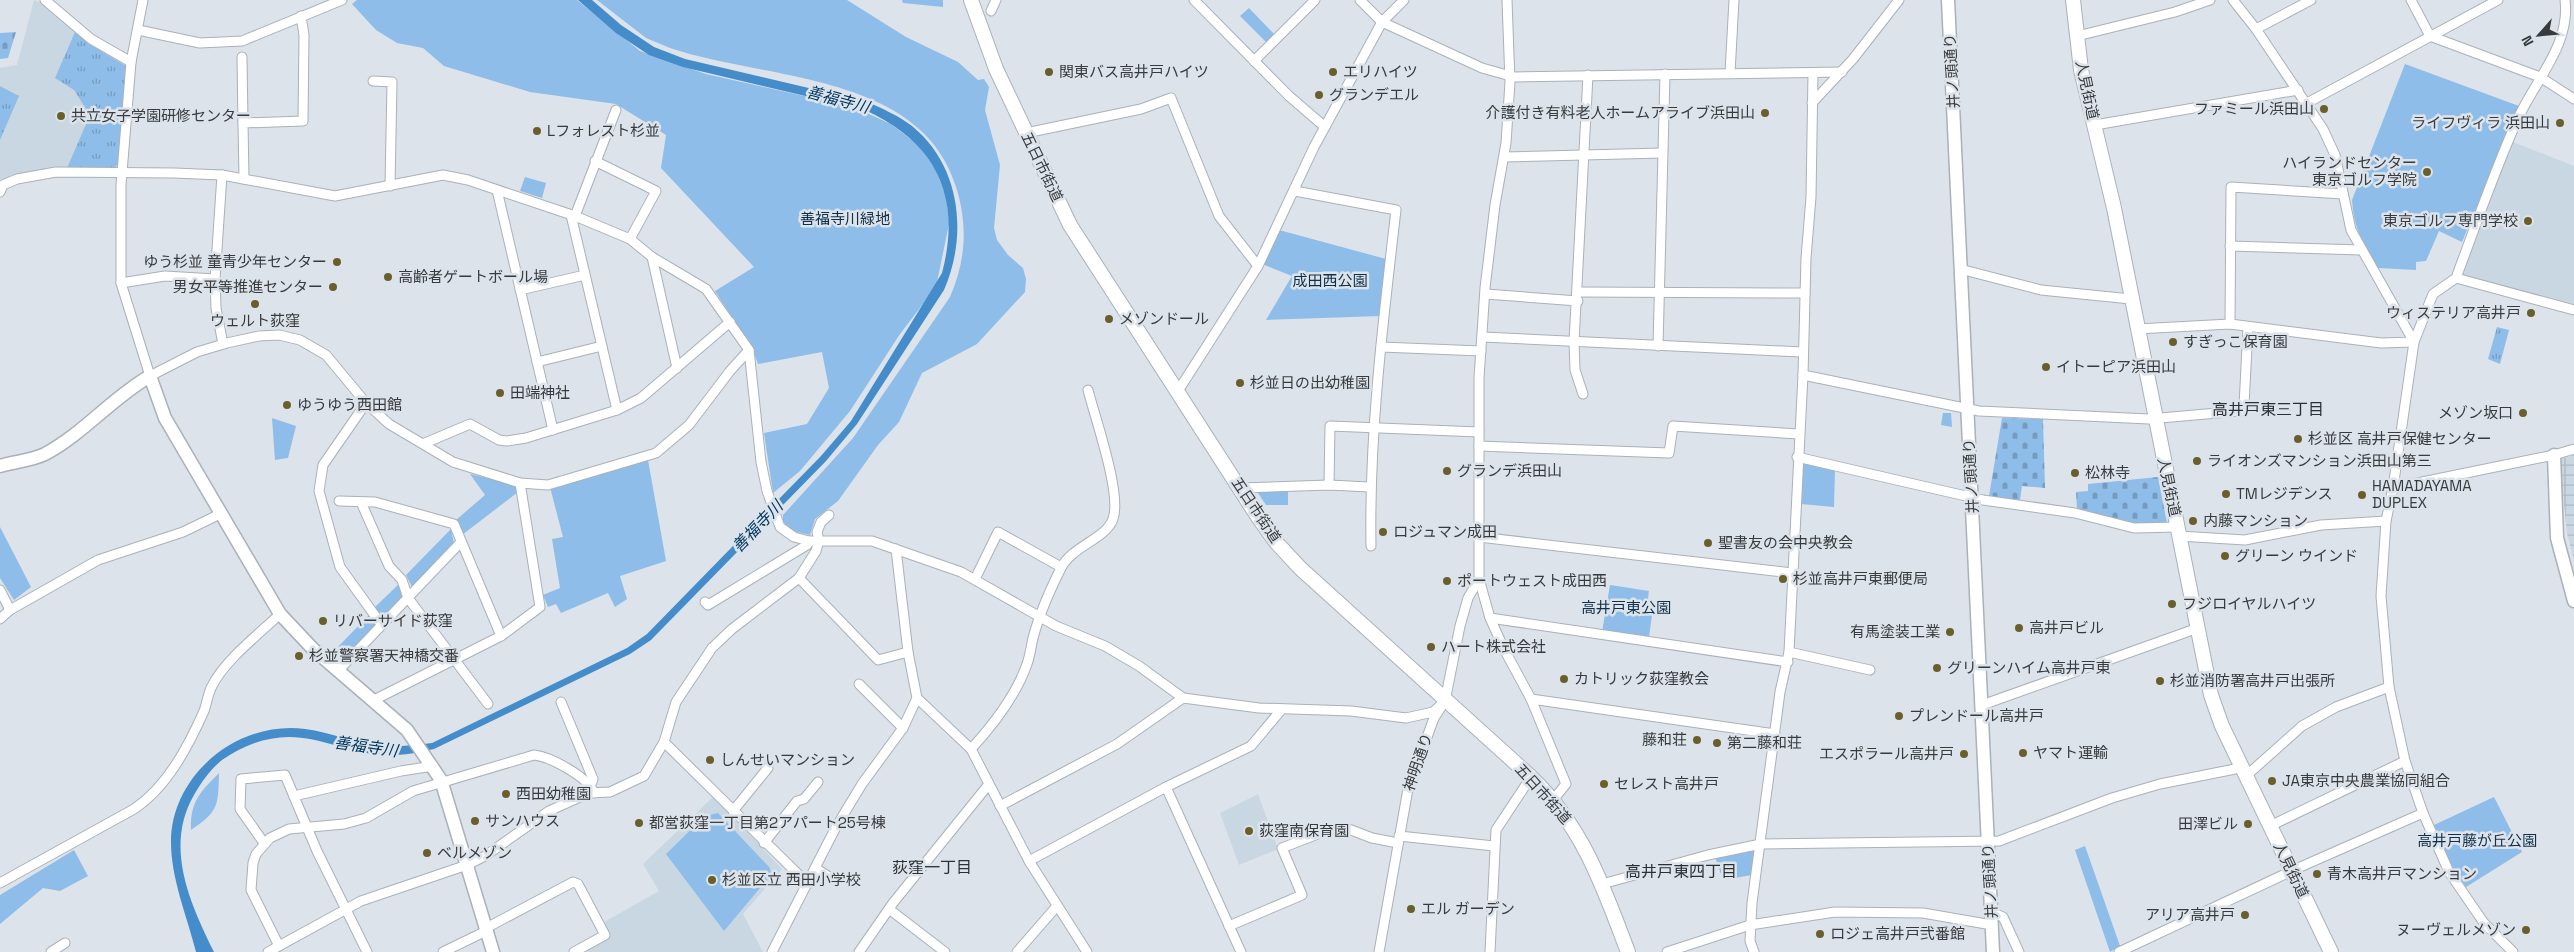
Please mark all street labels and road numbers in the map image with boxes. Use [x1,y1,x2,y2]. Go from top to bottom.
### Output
street label: 井ノ頭通り [1940,33,1963,109]
street label: 人見街道 [2072,59,2103,121]
street label: 五日市街道 [1017,129,1067,205]
street label: 井ノ頭通り [1959,438,1982,514]
street label: 人見街道 [2154,456,2185,518]
street label: 五日市街道 [1228,473,1285,546]
street label: 神明通り [1399,730,1436,793]
street label: 五日市街道 [1511,759,1576,828]
street label: 人見街道 [2270,839,2313,901]
street label: 井ノ頭通り [1978,843,2001,919]

